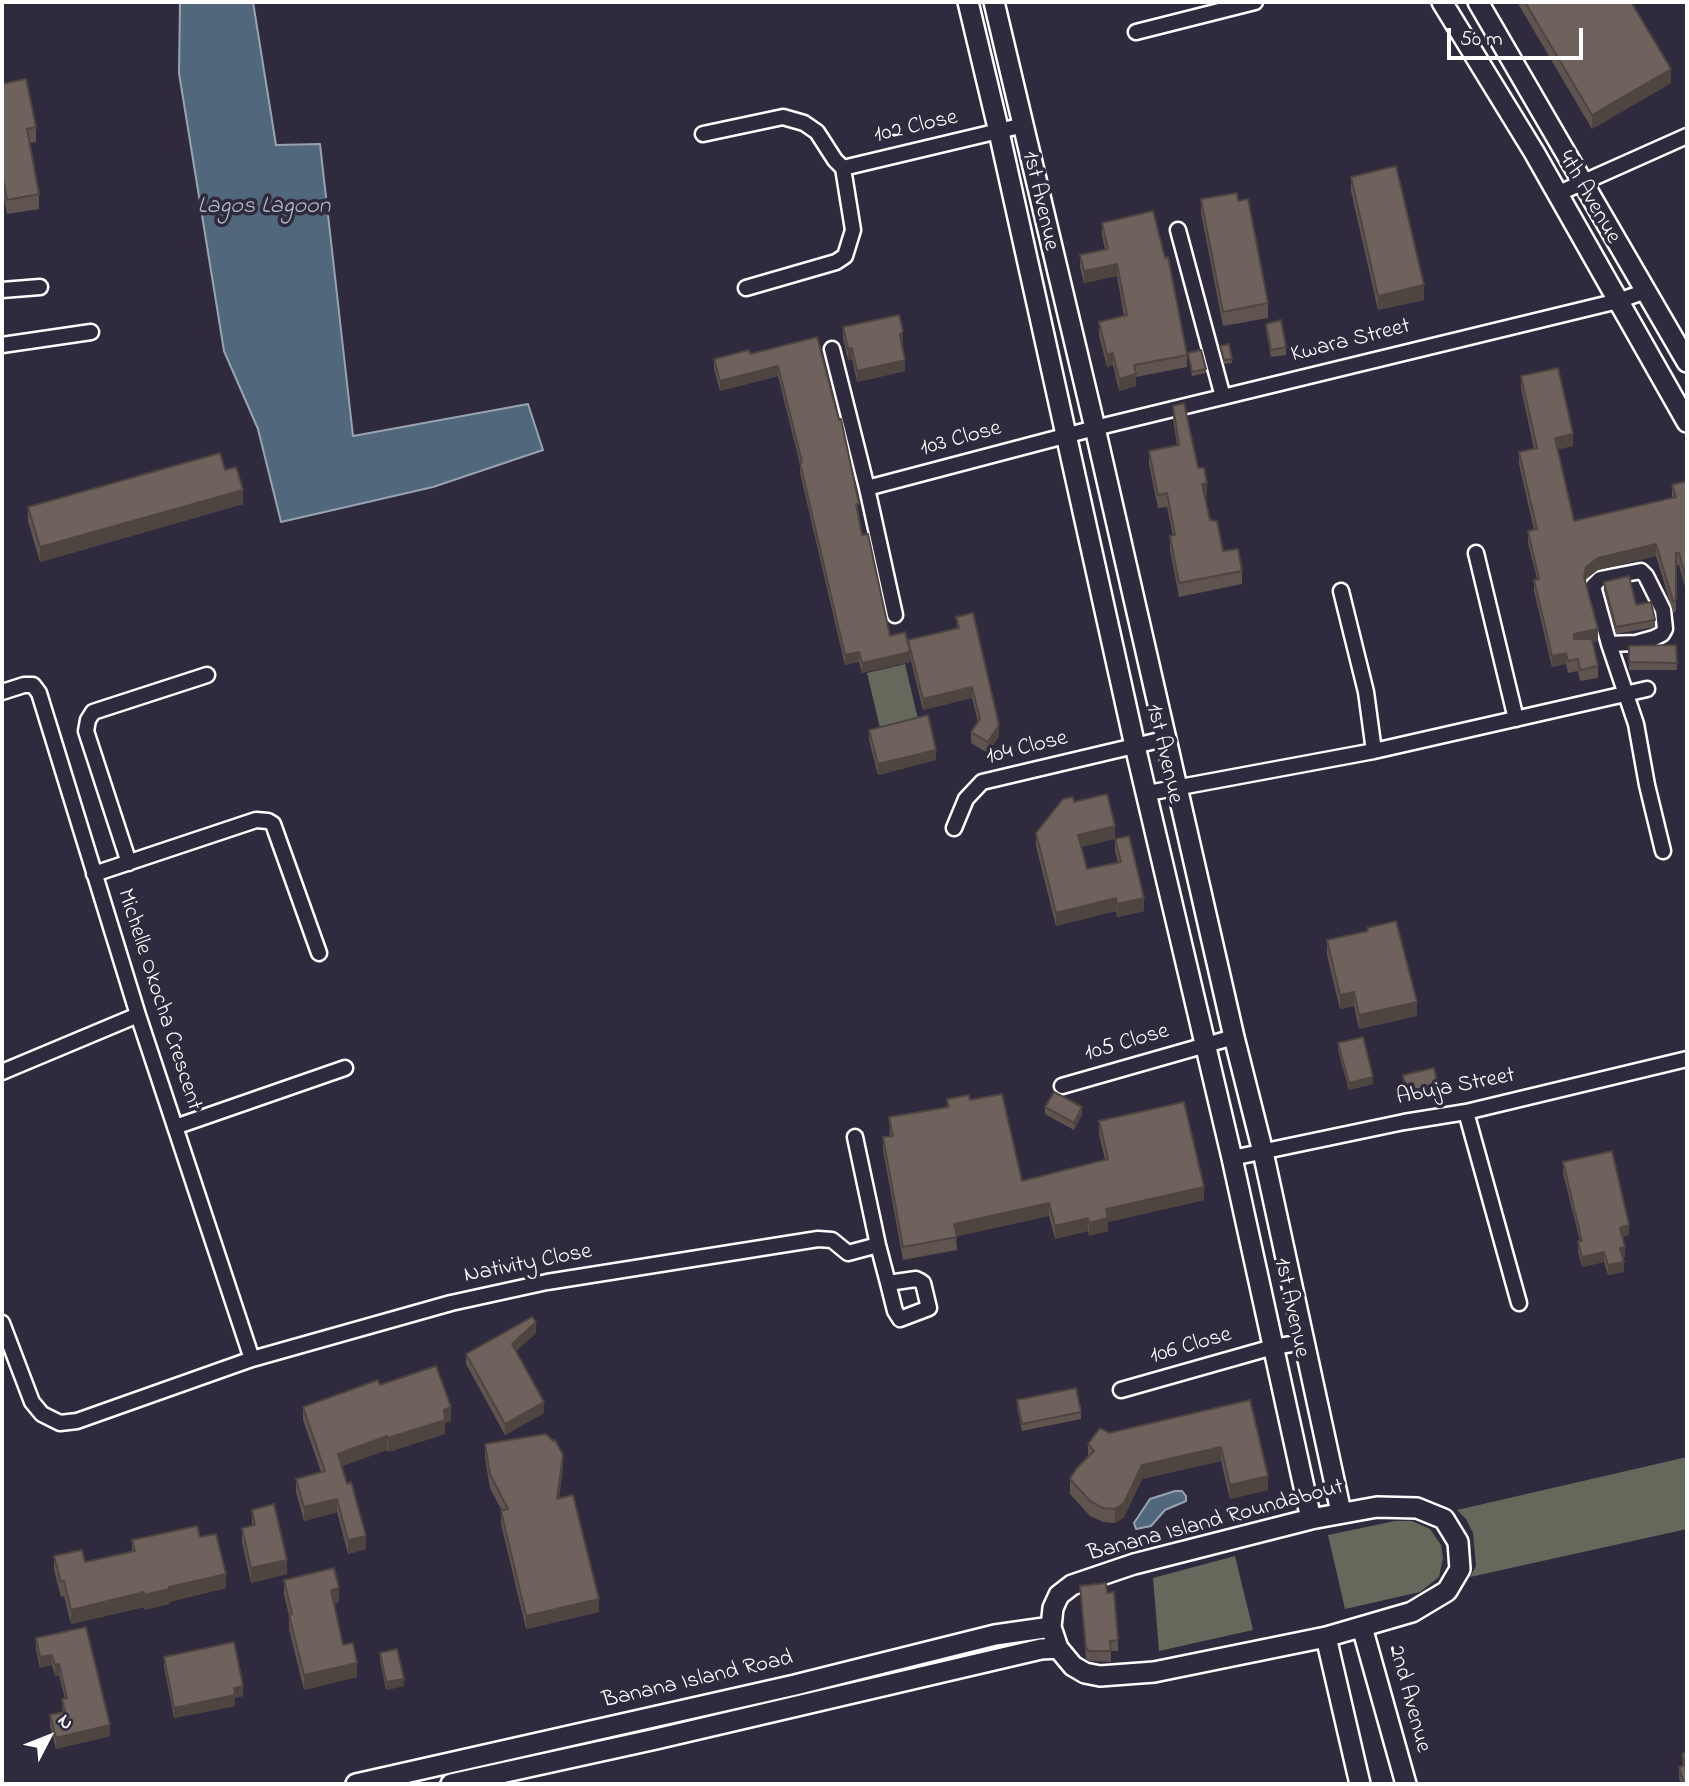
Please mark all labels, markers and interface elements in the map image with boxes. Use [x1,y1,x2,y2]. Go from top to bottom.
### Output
scale bar [1451,14,1588,58]
text: 50 m [1460,25,1503,55]
street label: 102 Close [872,105,960,151]
street label: 4th Avenue [1550,147,1626,249]
street label: 1st Avenue [1014,149,1064,253]
water label: Lagos Lagoon [198,194,330,222]
street label: Kwara Street [1289,314,1413,370]
street label: 103 Close [917,416,1005,464]
street label: 1st Avenue [1138,702,1188,806]
street label: 104 Close [983,726,1071,772]
street label: Michelle Okocha Crescent [109,886,207,1114]
street label: 105 Close [1082,1019,1172,1069]
street label: Abuja Street [1394,1063,1518,1113]
street label: Nativity Close [462,1239,594,1291]
street label: 1st Avenue [1266,1256,1314,1360]
street label: 106 Close [1147,1322,1235,1372]
street label: Banana Island Roundabout [1085,1475,1347,1569]
street label: 2nd Avenue [1380,1642,1436,1756]
street label: Banana Island Road [600,1646,796,1716]
north arrow [14,1702,84,1772]
text: N [51,1709,79,1736]

